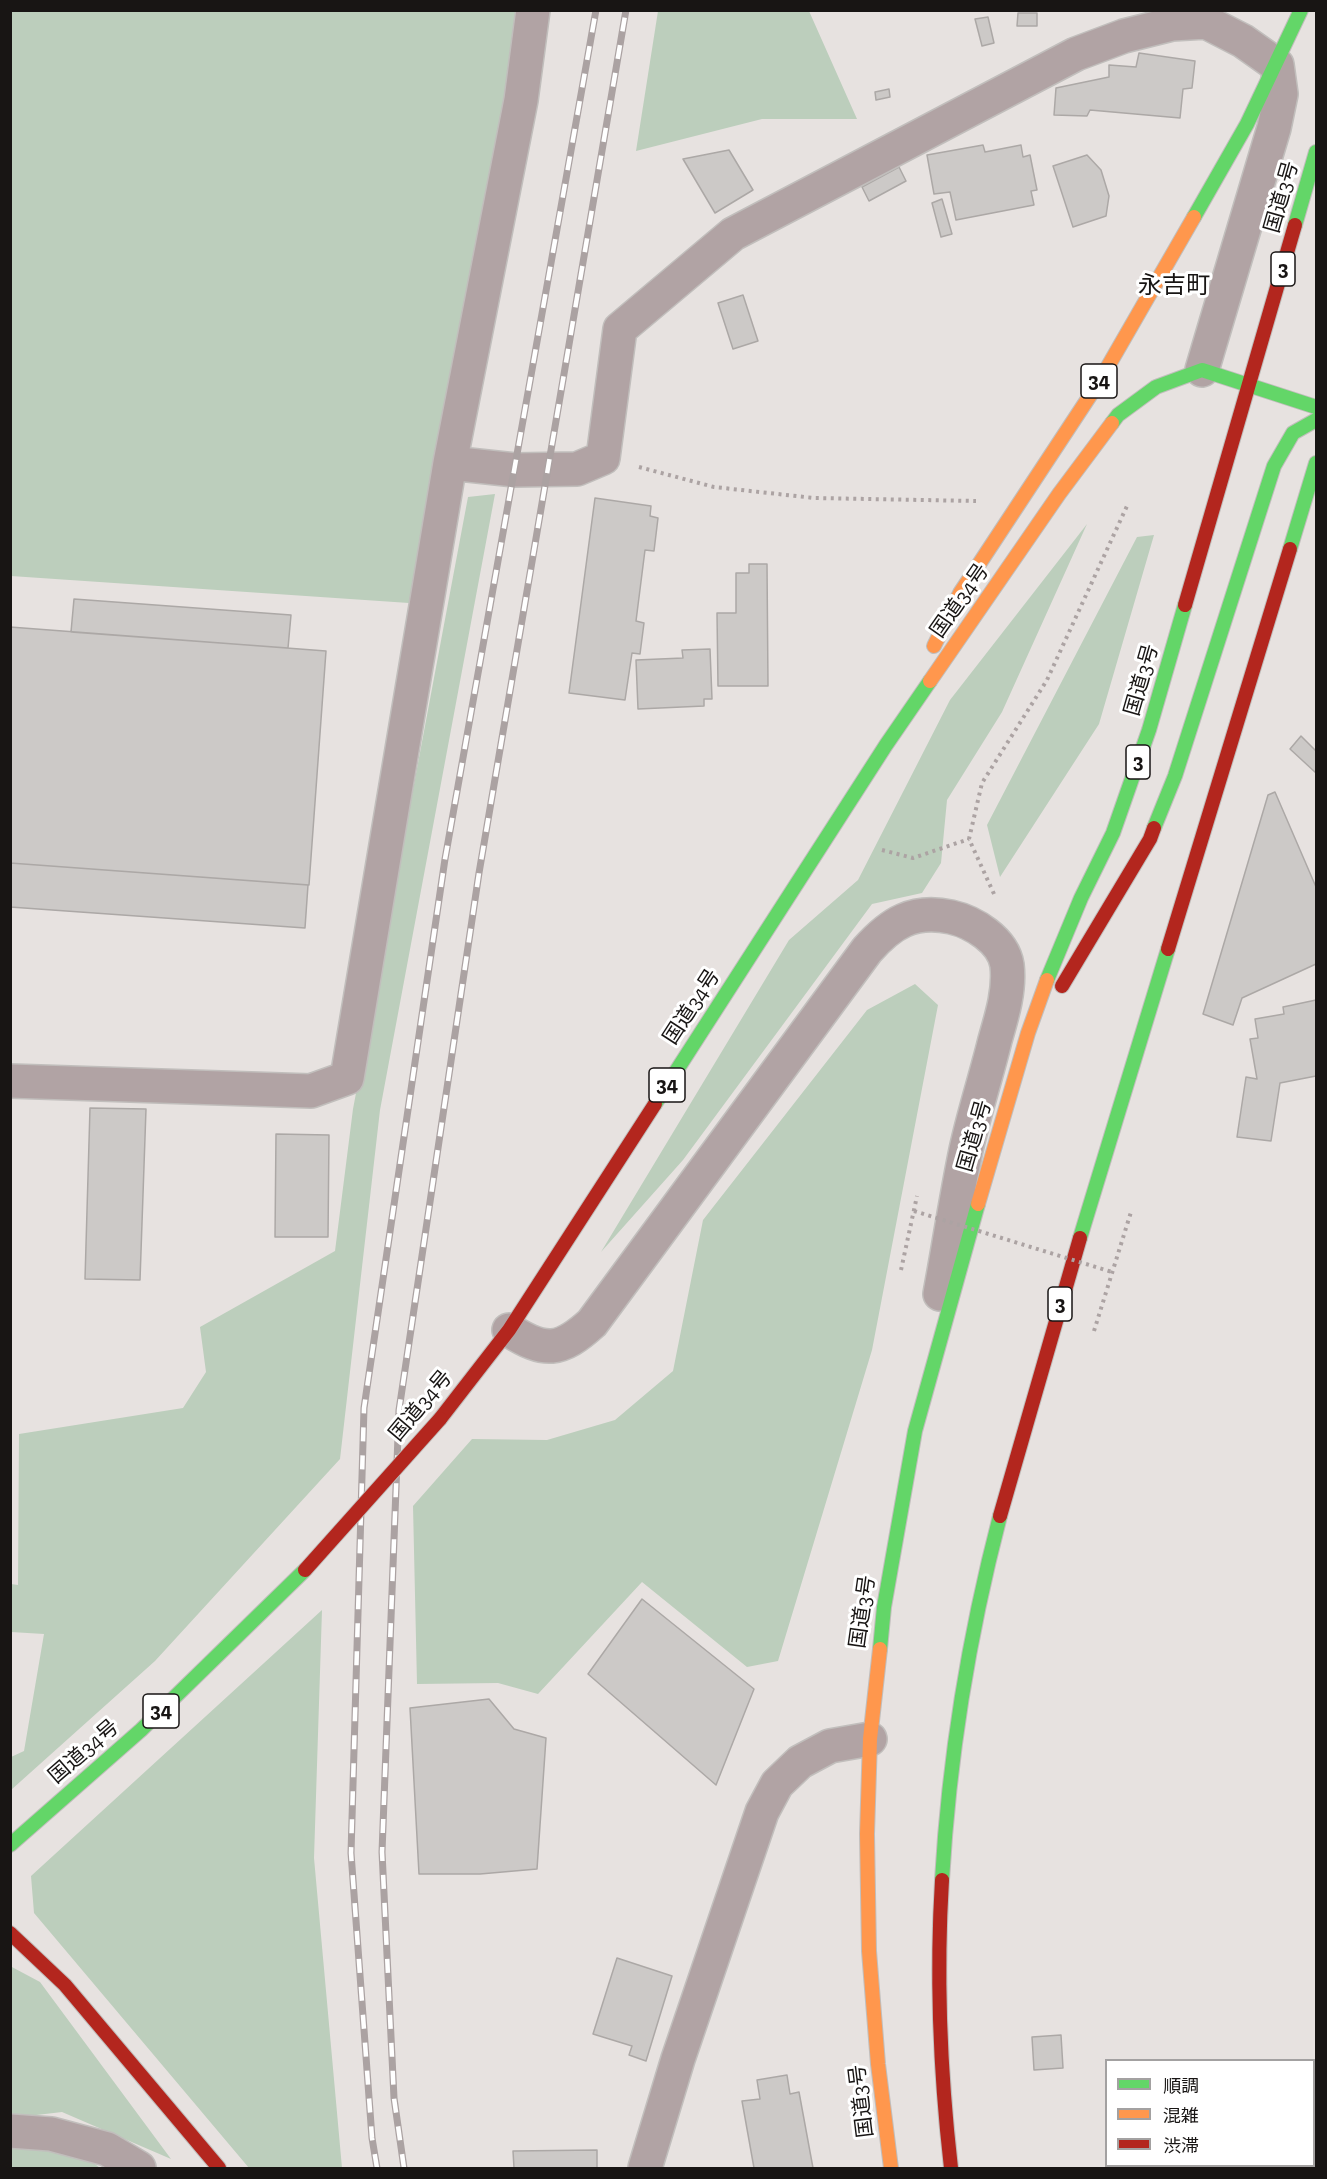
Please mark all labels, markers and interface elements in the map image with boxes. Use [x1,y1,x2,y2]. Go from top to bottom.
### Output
street label: 国道3号 [1260,158,1304,236]
road number: 3 [1271,252,1295,286]
district label: 永吉町 [1138,272,1210,300]
road number: 34 [1081,364,1117,398]
street label: 国道34号 [925,559,995,643]
street label: 国道3号 [1120,641,1164,719]
road number: 3 [1126,745,1150,779]
street label: 国道34号 [658,965,726,1049]
road number: 34 [649,1068,685,1102]
street label: 国道3号 [953,1097,997,1175]
road number: 3 [1048,1287,1072,1321]
street label: 国道34号 [384,1366,458,1446]
street label: 国道3号 [845,1574,881,1650]
road number: 34 [143,1694,179,1728]
street label: 国道34号 [44,1715,124,1789]
legend [1105,2059,1315,2167]
street label: 国道3号 [845,2063,879,2139]
text: 順調 [1163,2075,1199,2097]
text: 混雑 [1163,2105,1199,2127]
text: 渋滞 [1163,2135,1199,2157]

